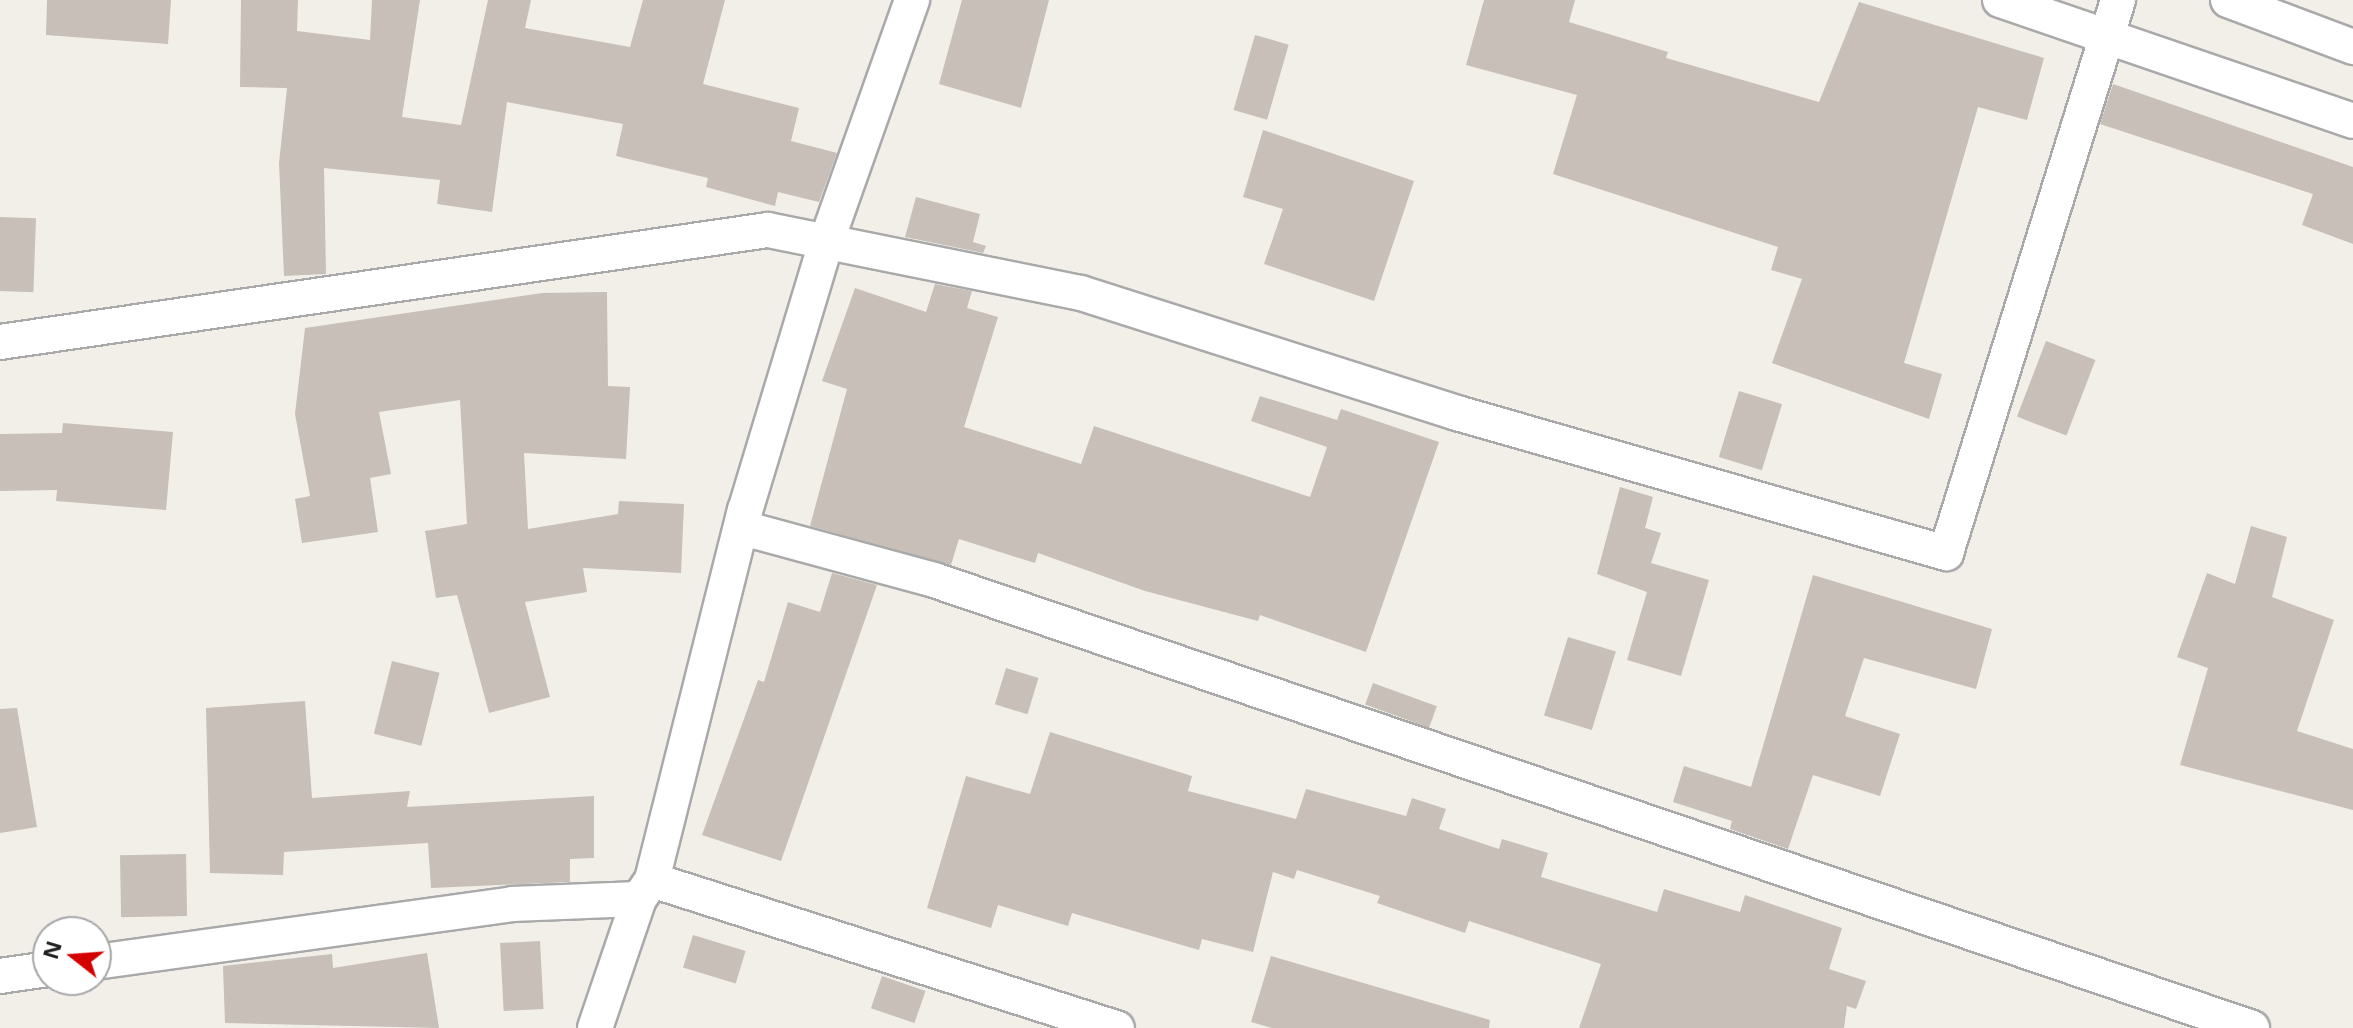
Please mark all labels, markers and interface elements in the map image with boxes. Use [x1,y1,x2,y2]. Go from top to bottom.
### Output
north arrow [32,916,112,996]
text: N [34,937,68,963]

